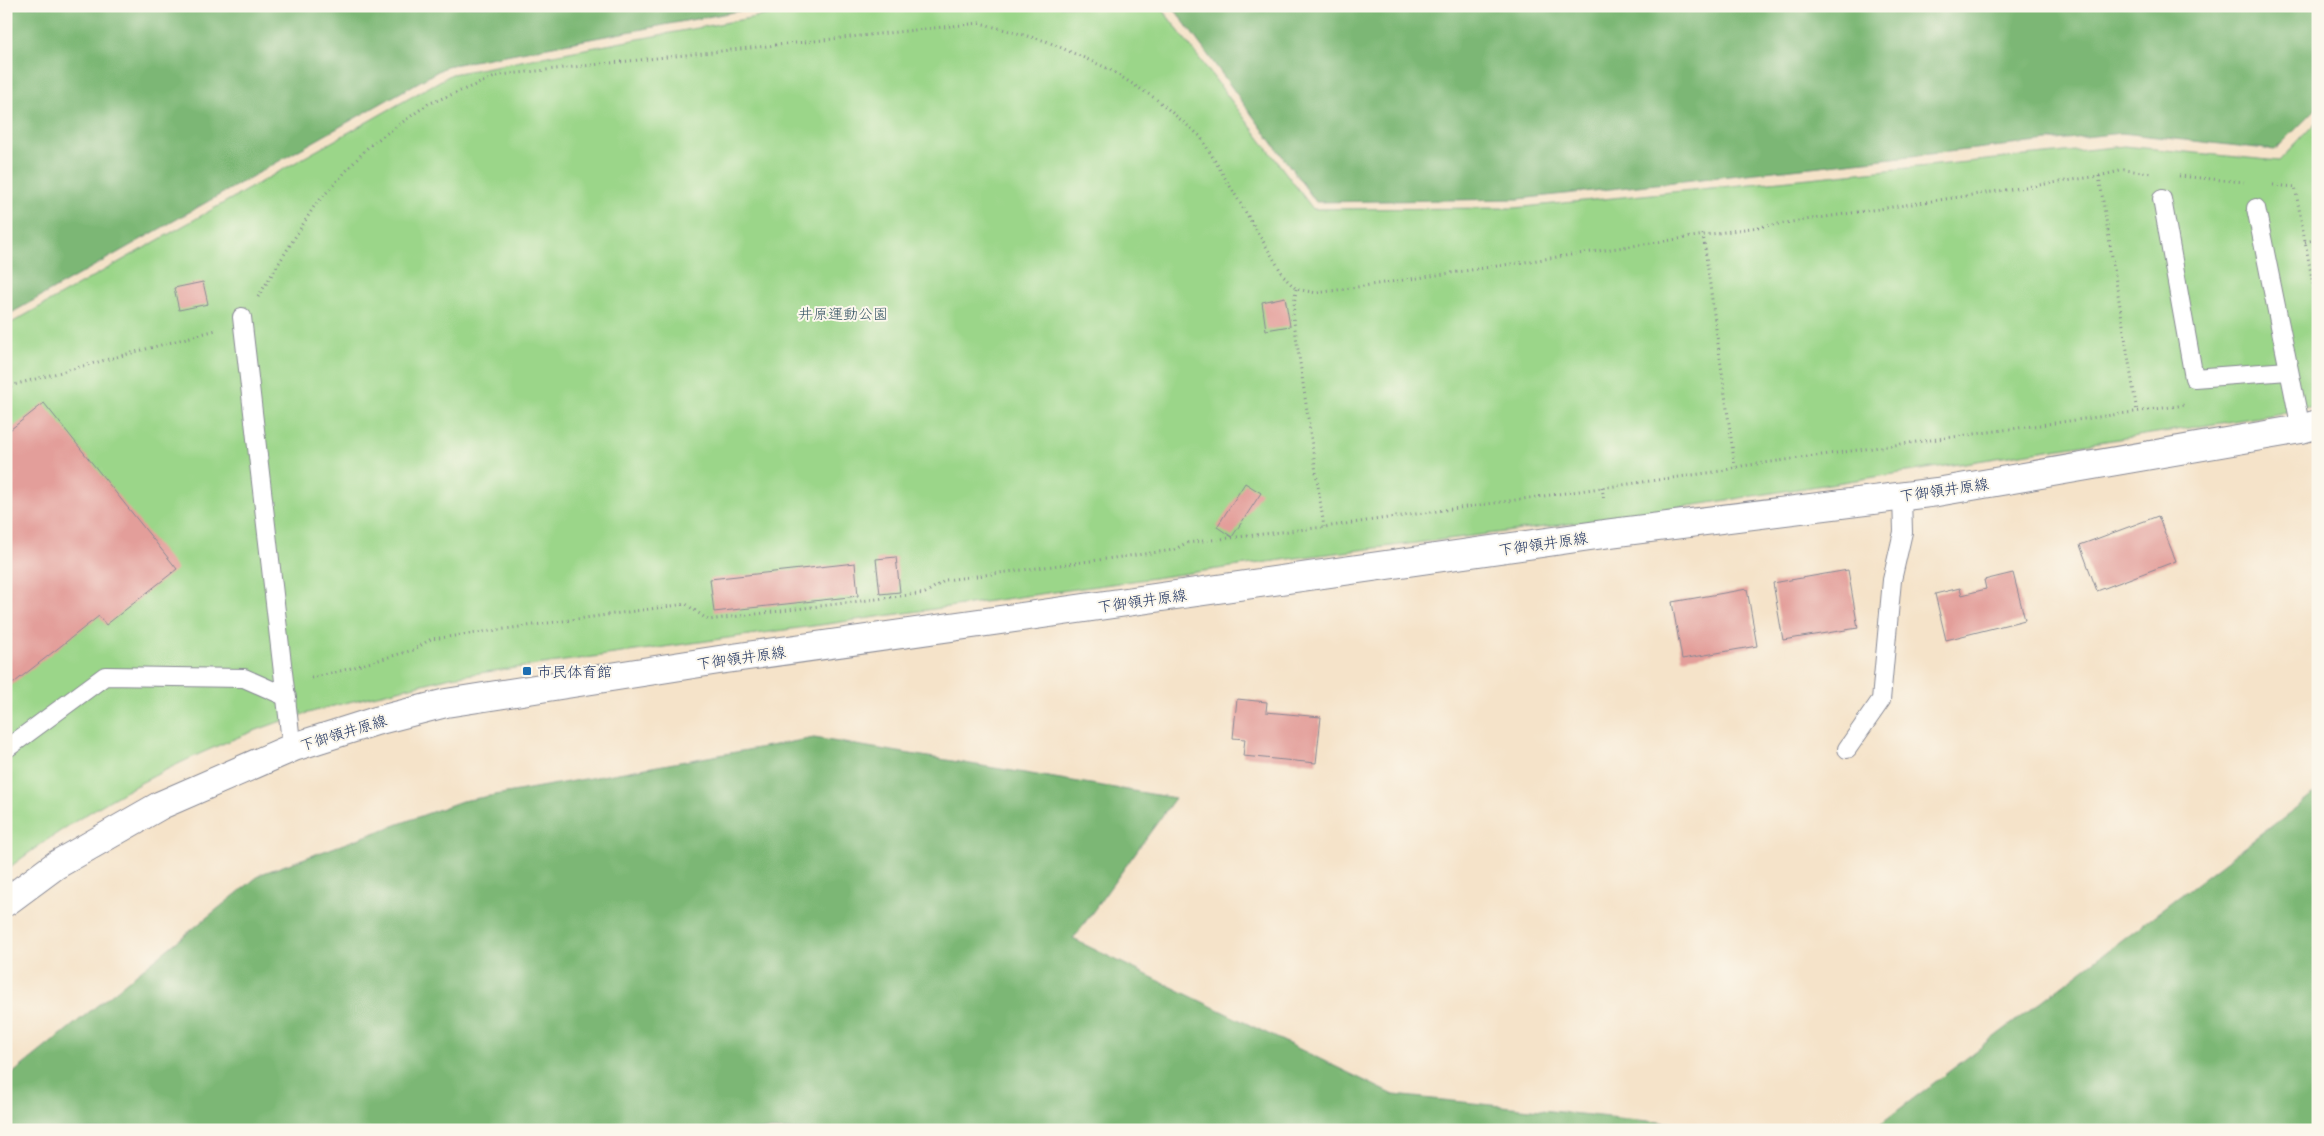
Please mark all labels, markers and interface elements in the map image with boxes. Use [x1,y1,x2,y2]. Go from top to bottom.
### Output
park label: 井原運動公園 [798,303,888,323]
street label: 下御領井原線 [1898,473,1990,505]
street label: 下御領井原線 [1497,527,1589,559]
street label: 下御領井原線 [1096,584,1188,616]
street label: 下御領井原線 [695,641,787,673]
place label: 市民体育館 [537,661,612,681]
marker: 市民体育館 [521,665,533,677]
street label: 下御領井原線 [297,709,389,755]

